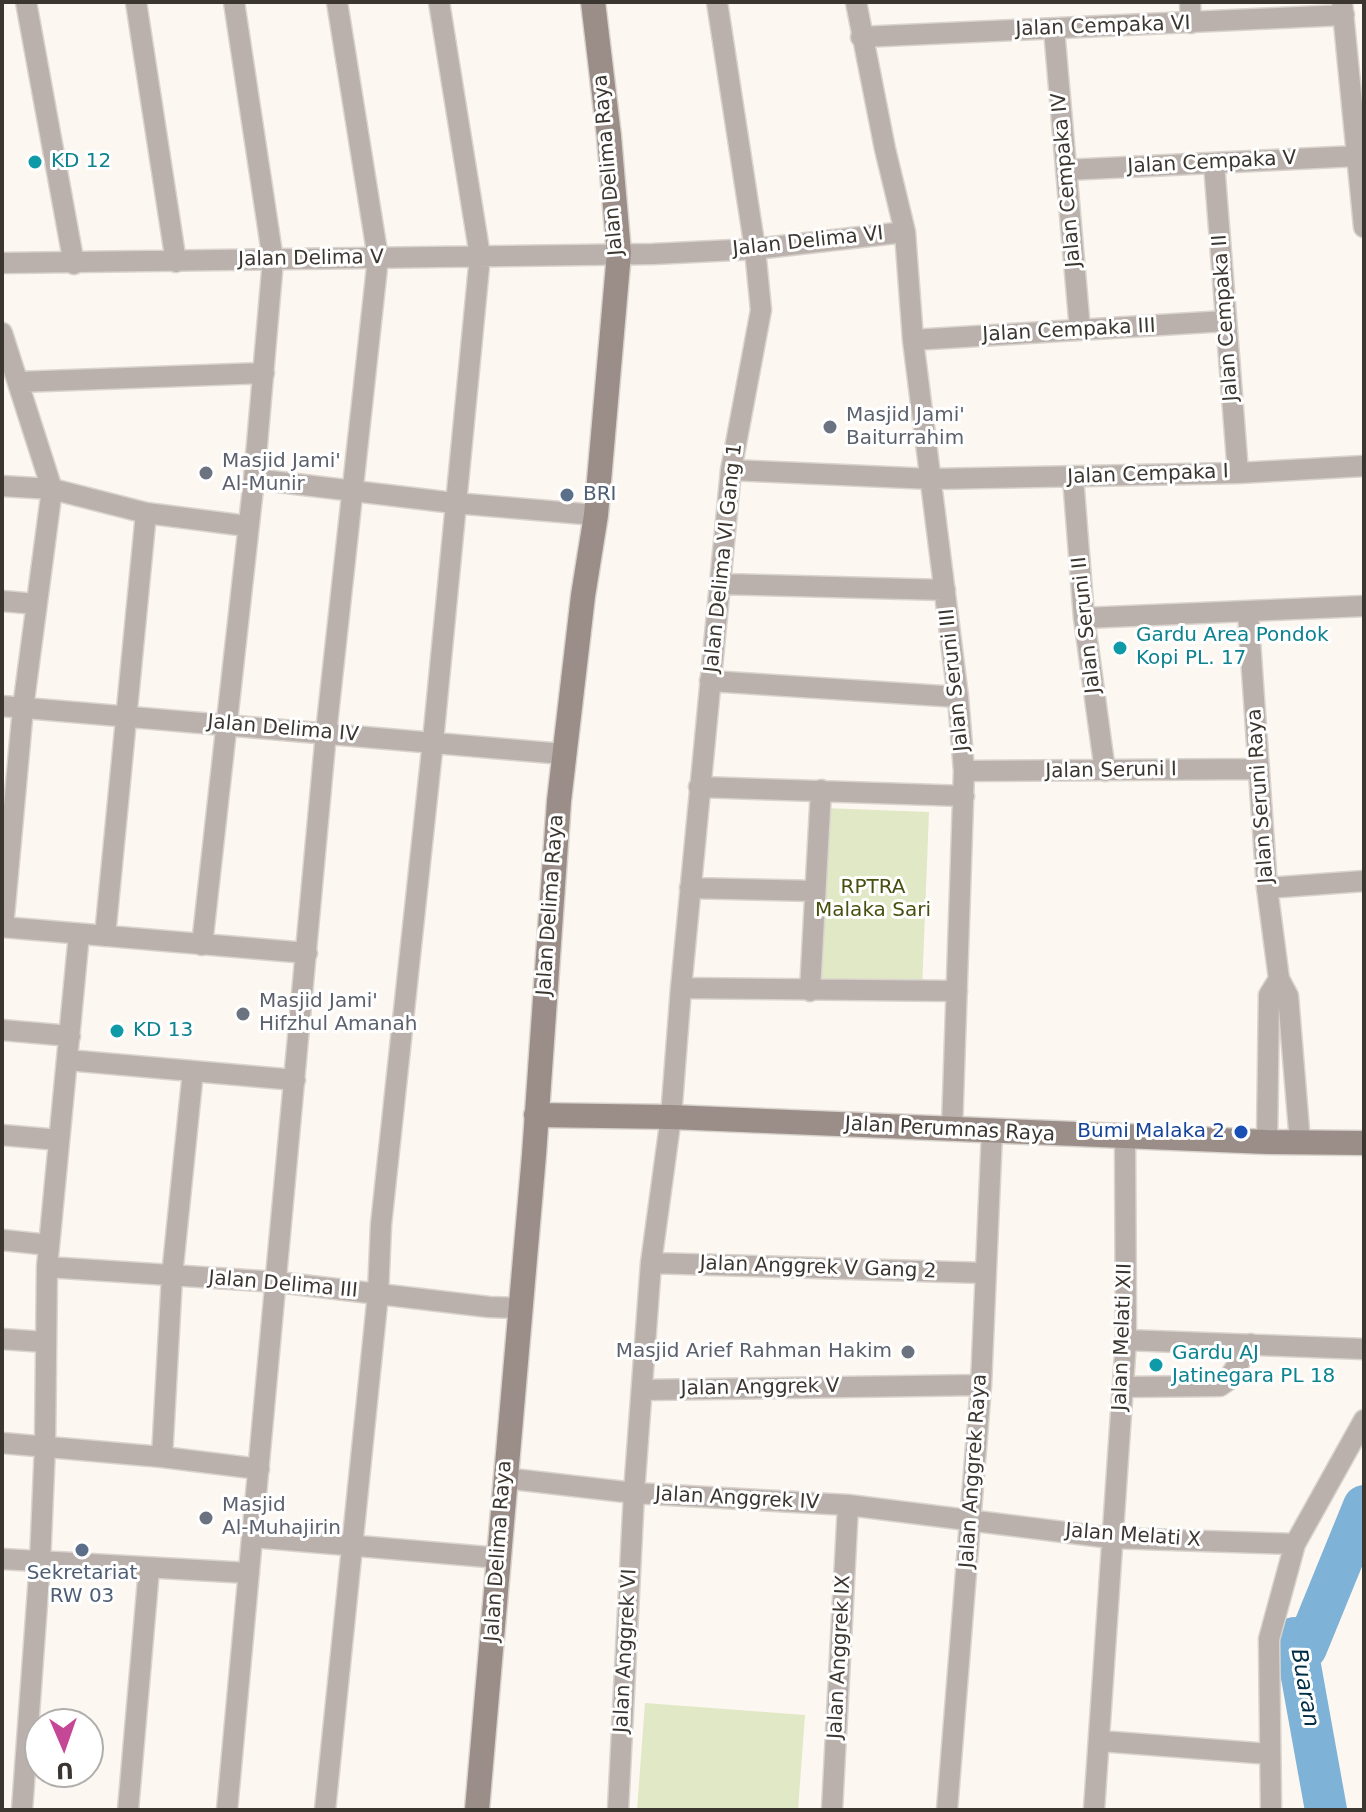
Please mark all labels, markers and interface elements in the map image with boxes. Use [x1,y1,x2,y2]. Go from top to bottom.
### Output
street label: Jalan Cempaka VI [1015,12,1191,42]
street label: Jalan Delima Raya [589,73,629,257]
street label: Jalan Cempaka IV [1047,92,1087,268]
street label: Jalan Cempaka V [1127,147,1297,179]
place label: KD 12 [51,150,111,174]
marker: KD 12 [26,153,44,171]
street label: Jalan Delima VI [731,222,885,262]
street label: Jalan Cempaka II [1208,234,1244,402]
street label: Jalan Delima V [238,246,384,272]
street label: Jalan Cempaka III [982,314,1156,348]
place label: Masjid Jami' Baiturrahim [846,404,965,451]
marker: Masjid Jami' Baiturrahim [821,418,839,436]
street label: Jalan Delima VI Gang 1 [700,442,748,674]
place label: Masjid Jami' Al-Munir [222,450,341,497]
street label: Jalan Cempaka I [1067,460,1229,490]
marker: Masjid Jami' Al-Munir [197,464,215,482]
place label: BRI [583,483,617,507]
marker: BRI [558,486,576,504]
street label: Jalan Seruni II [1068,555,1106,695]
street label: Jalan Seruni III [936,608,974,752]
place label: Gardu Area Pondok Kopi PL. 17 [1136,624,1329,671]
marker: Gardu Area Pondok Kopi PL. 17 [1111,639,1129,657]
street label: Jalan Seruni Raya [1243,708,1279,884]
street label: Jalan Delima IV [206,710,360,748]
street label: Jalan Seruni I [1045,758,1177,784]
street label: Jalan Delima Raya [533,814,569,996]
park label: RPTRA Malaka Sari [815,876,931,923]
place label: Masjid Jami' Hifzhul Amanah [259,990,417,1037]
marker: Masjid Jami' Hifzhul Amanah [234,1005,252,1023]
place label: KD 13 [133,1019,193,1043]
marker: KD 13 [108,1022,126,1040]
street label: Jalan Perumnas Raya [844,1113,1056,1147]
place label: Bumi Malaka 2 [1077,1120,1225,1144]
marker: Bumi Malaka 2 [1232,1123,1250,1141]
street label: Jalan Anggrek V Gang 2 [699,1252,937,1284]
street label: Jalan Melati XII [1108,1263,1138,1411]
street label: Jalan Delima III [207,1267,359,1303]
place label: Masjid Arief Rahman Hakim [616,1340,892,1364]
place label: Gardu AJ Jatinegara PL 18 [1172,1342,1335,1389]
marker: Masjid Arief Rahman Hakim [899,1343,917,1361]
marker: Gardu AJ Jatinegara PL 18 [1147,1356,1165,1374]
street label: Jalan Anggrek Raya [955,1373,993,1569]
street label: Jalan Anggrek V [681,1375,839,1401]
street label: Jalan Delima Raya [481,1460,517,1642]
street label: Jalan Anggrek IV [654,1483,820,1515]
place label: Masjid Al-Muhajirin [222,1494,341,1541]
marker: Masjid Al-Muhajirin [197,1509,215,1527]
street label: Jalan Melati X [1064,1519,1202,1553]
marker: Sekretariat RW 03 [73,1541,91,1559]
place label: Sekretariat RW 03 [27,1562,137,1609]
street label: Jalan Anggrek VI [610,1568,642,1734]
street label: Jalan Anggrek IX [824,1574,856,1740]
water label: Buaran [1284,1647,1324,1729]
north arrow [24,1708,104,1788]
text: U [55,1758,74,1783]

